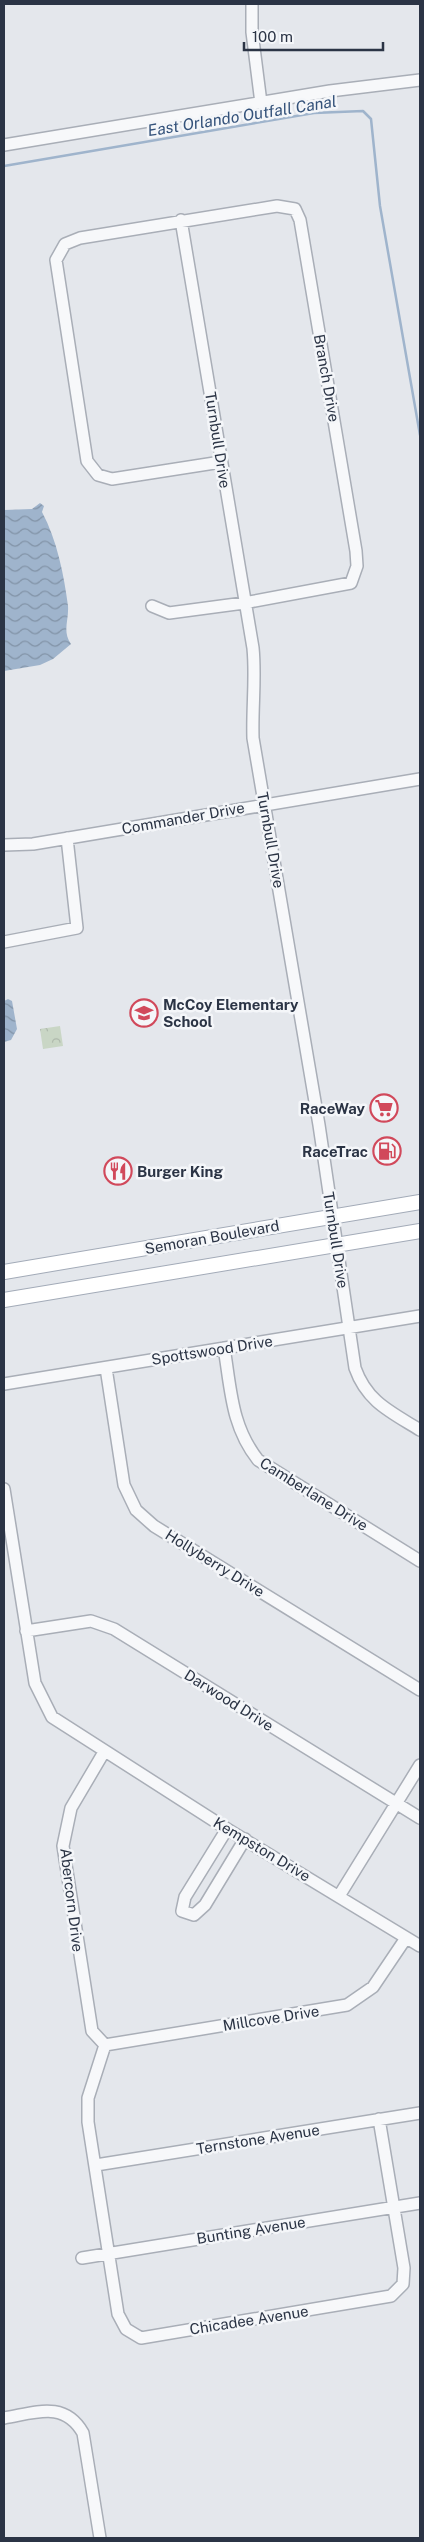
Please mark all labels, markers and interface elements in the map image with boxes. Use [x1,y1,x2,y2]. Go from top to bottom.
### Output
scale bar [244,20,383,52]
text: 100 m [252,28,293,45]
water label: East Orlando Outfall Canal [146,92,338,140]
street label: Branch Drive [311,333,343,423]
street label: Turnbull Drive [202,391,234,489]
street label: Turnbull Drive [254,790,288,890]
street label: Commander Drive [120,799,246,837]
place label: McCoy Elementary School [163,996,299,1030]
school or university icon: McCoy Elementary School [129,998,159,1028]
supermarket icon: RaceWay [369,1093,399,1123]
place label: RaceWay [300,1100,366,1117]
fuel station icon: RaceTrac [372,1136,402,1166]
place label: RaceTrac [302,1143,368,1160]
restaurant icon: Burger King [103,1156,133,1186]
place label: Burger King [137,1163,223,1180]
street label: Turnbull Drive [320,1191,352,1289]
street label: Semoran Boulevard [143,1217,281,1257]
street label: Spottswood Drive [150,1332,274,1368]
street label: Camberlane Drive [257,1454,371,1534]
street label: Hollyberry Drive [162,1526,268,1600]
street label: Darwood Drive [181,1666,277,1734]
street label: Kempston Drive [211,1813,313,1885]
street label: Abercorn Drive [57,1847,87,1953]
street label: Millcove Drive [222,2002,320,2034]
street label: Ternstone Avenue [195,2121,321,2157]
street label: Bunting Avenue [195,2213,307,2247]
street label: Chicadee Avenue [188,2302,310,2338]

